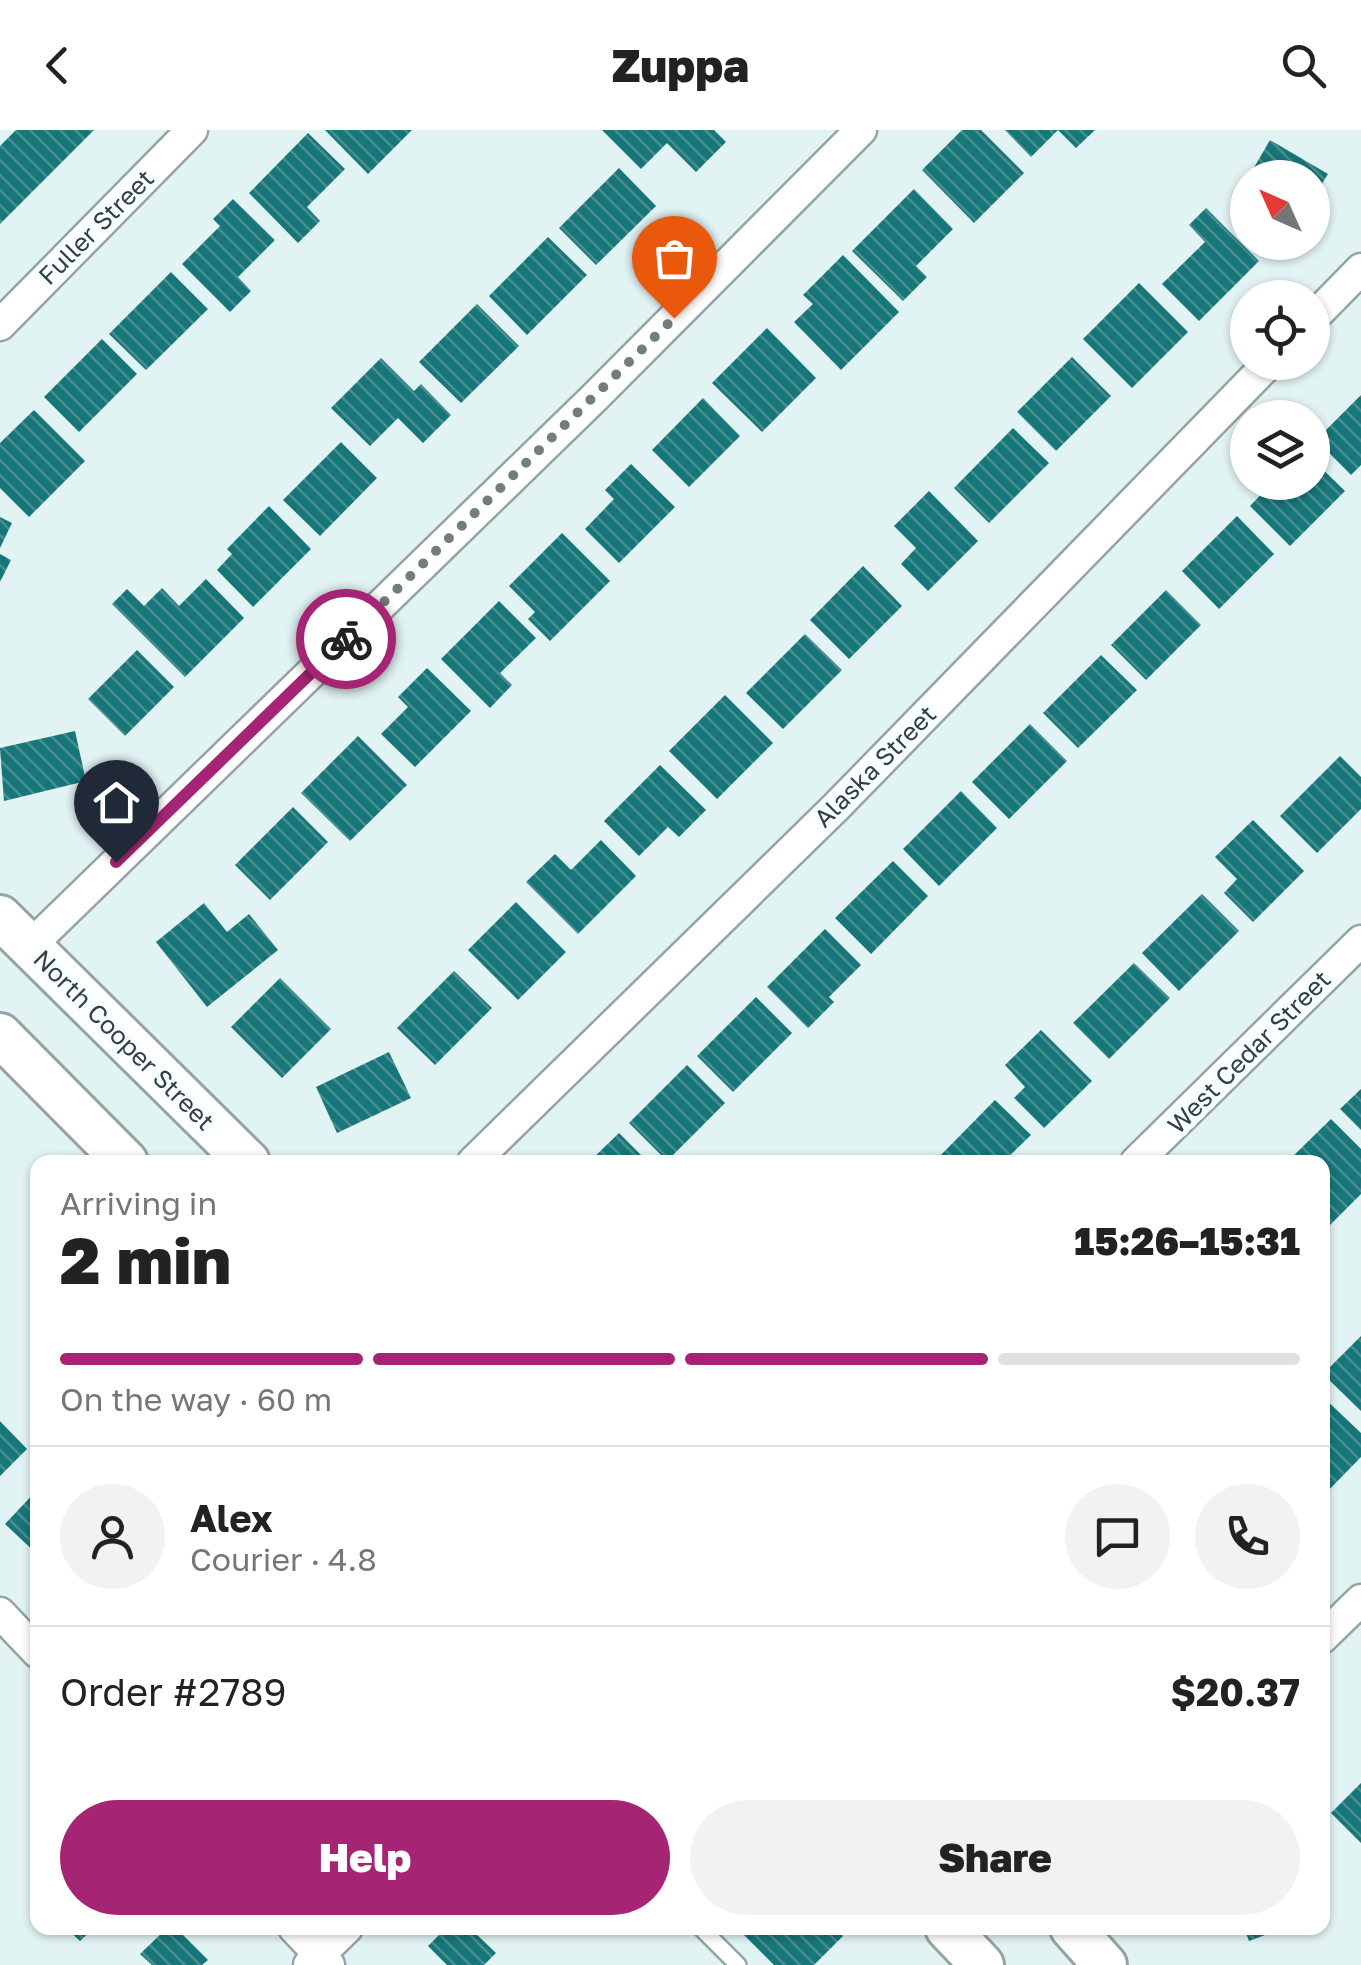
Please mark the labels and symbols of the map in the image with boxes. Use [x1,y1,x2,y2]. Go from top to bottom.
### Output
north arrow [1230,160,1330,260]
street label: Fuller Street [32,163,160,291]
pin [632,216,717,319]
courier [296,589,396,689]
street label: Alaska Street [807,698,942,833]
pin [74,760,159,863]
street label: North Cooper Street [28,943,221,1136]
street label: West Cedar Street [1161,964,1337,1140]

